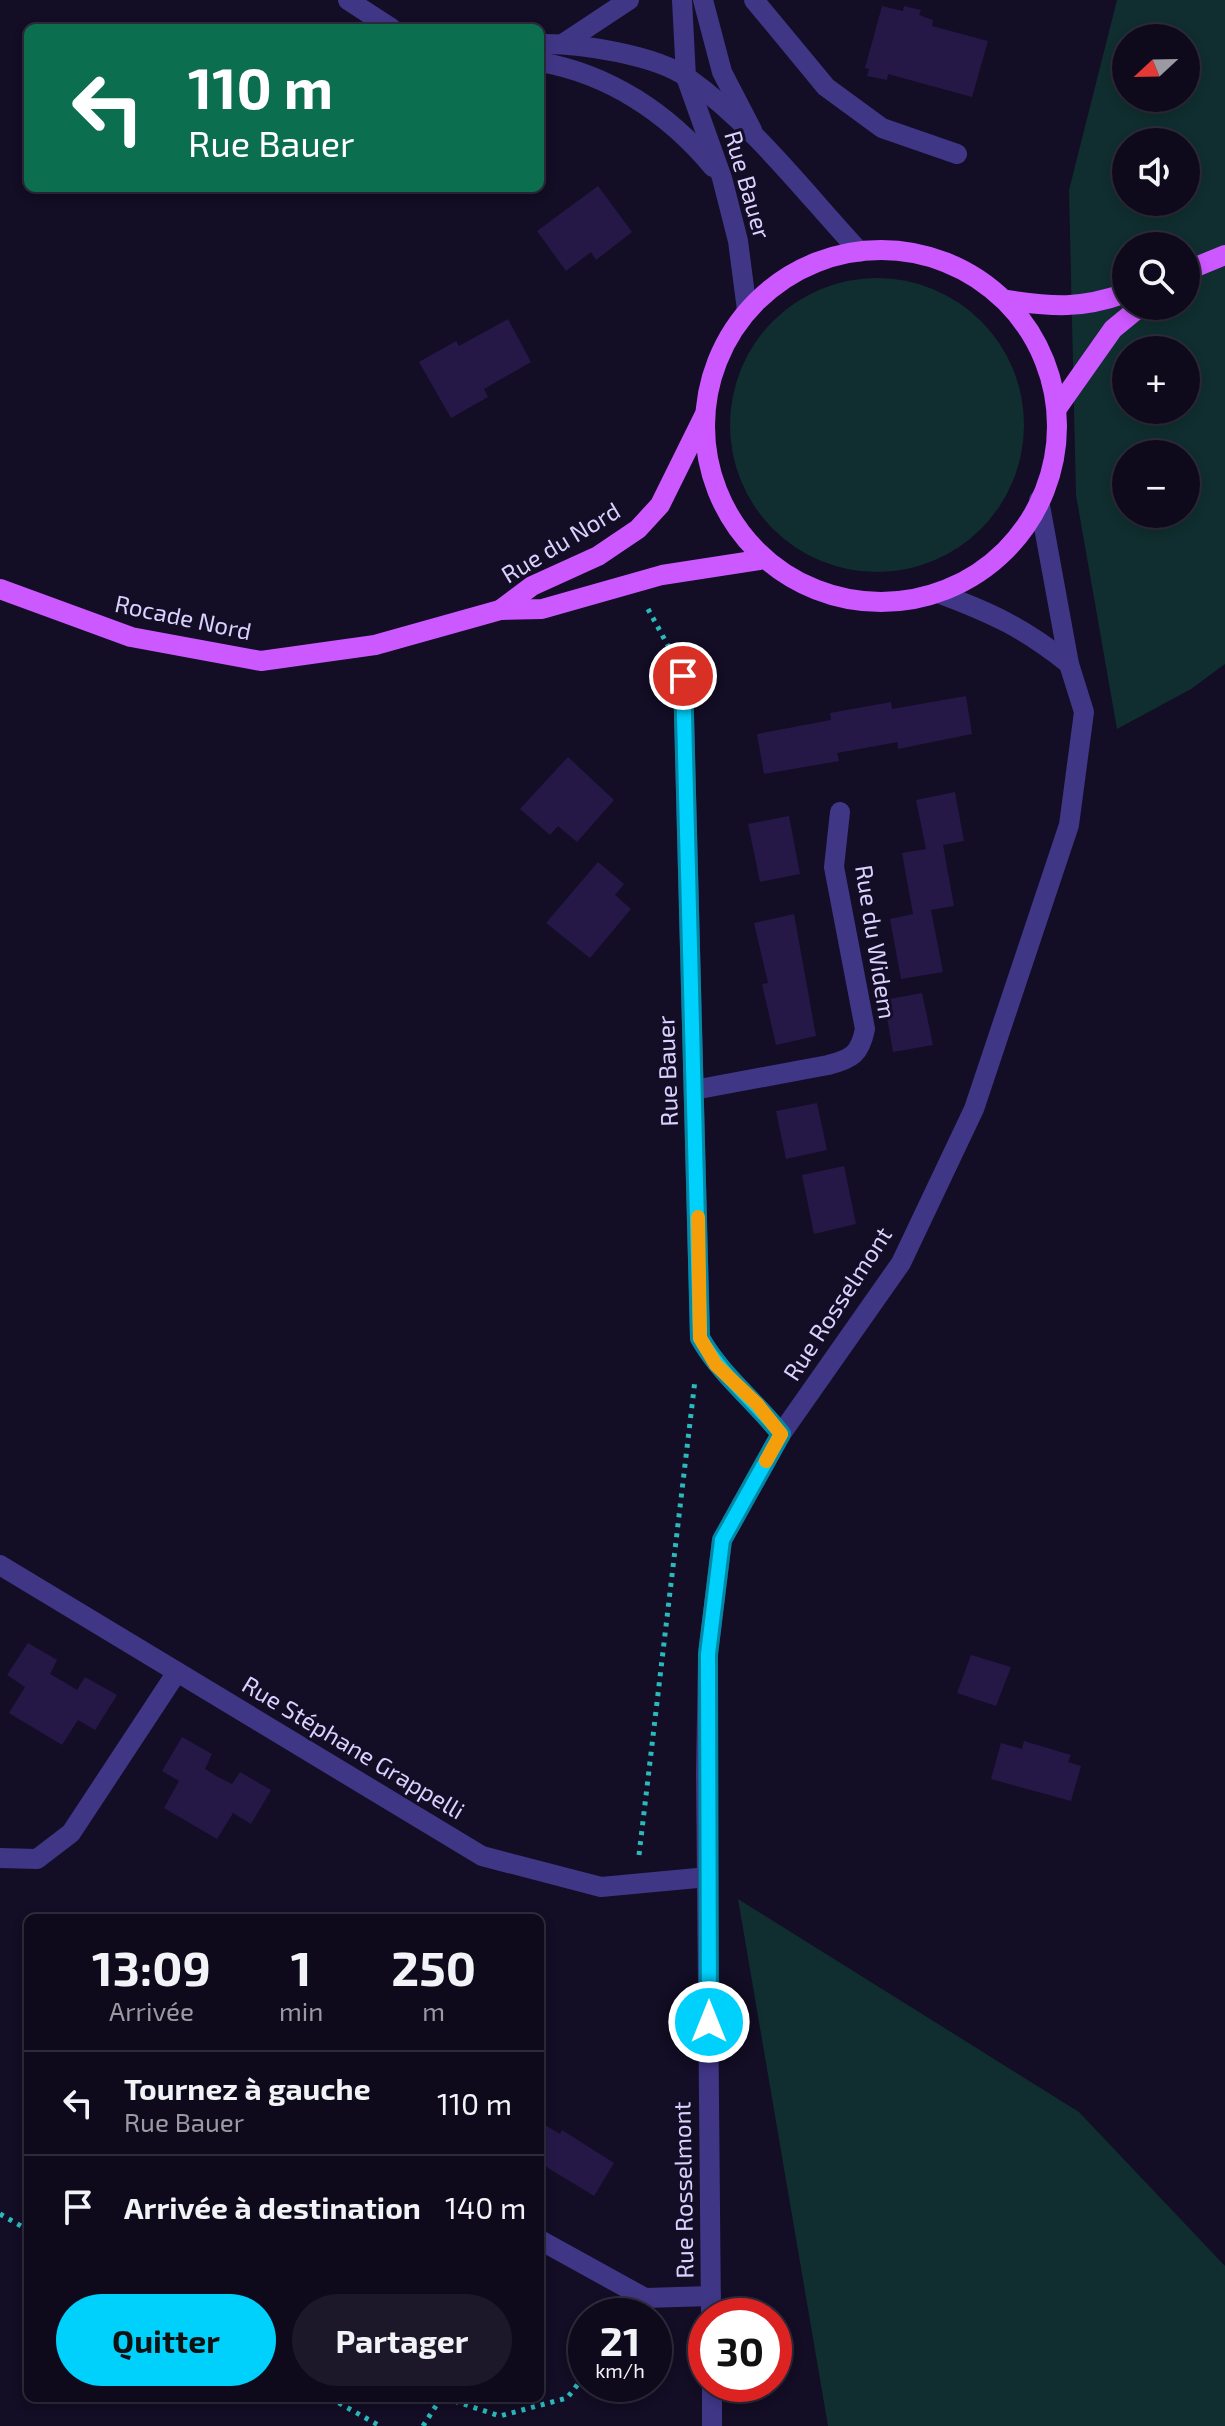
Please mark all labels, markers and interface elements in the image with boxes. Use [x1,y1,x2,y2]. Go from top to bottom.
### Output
north arrow [1112,24,1200,112]
map controls [1112,24,1200,528]
text: 110 m [188,53,333,120]
icon: left [56,56,160,160]
text: Rue Bauer [188,121,355,164]
street label: Rue Bauer [719,127,778,242]
button: sound [1112,128,1200,216]
button: search [1112,232,1200,320]
button: + [1112,336,1200,424]
button: − [1112,440,1200,528]
street label: Rue du Nord [496,495,625,588]
street label: Rocade Nord [112,588,254,645]
pin [649,642,717,710]
icon: arrive [661,654,705,698]
street label: Rue du Widem [850,863,903,1021]
street label: Rue Bauer [650,1015,683,1127]
street label: Rue Rosselmont [776,1221,897,1385]
street label: Rue Stéphane Grappelli [237,1669,470,1825]
text: 13:09 [92,1938,211,1996]
text: 1 [291,1938,311,1996]
text: 250 [391,1938,476,1996]
position arrow [667,1980,751,2064]
text: Arrivée [109,1995,194,2026]
text: min [279,1995,323,2026]
text: m [422,1995,445,2026]
text: Tournez à gauche [124,2070,371,2106]
icon: left [56,2081,100,2125]
text: 110 m [437,2085,512,2121]
street label: Rue Rosselmont [666,2101,699,2279]
text: Rue Bauer [124,2106,244,2137]
icon: arrive [56,2185,100,2229]
text: Arrivée à destination [124,2189,421,2225]
text: 140 m [445,2189,526,2225]
button: Quitter [56,2294,276,2386]
button: Partager [292,2294,512,2386]
speed limit sign: 30 [688,2298,792,2402]
text: 21 [600,2316,640,2364]
text: km/h [595,2358,645,2382]

